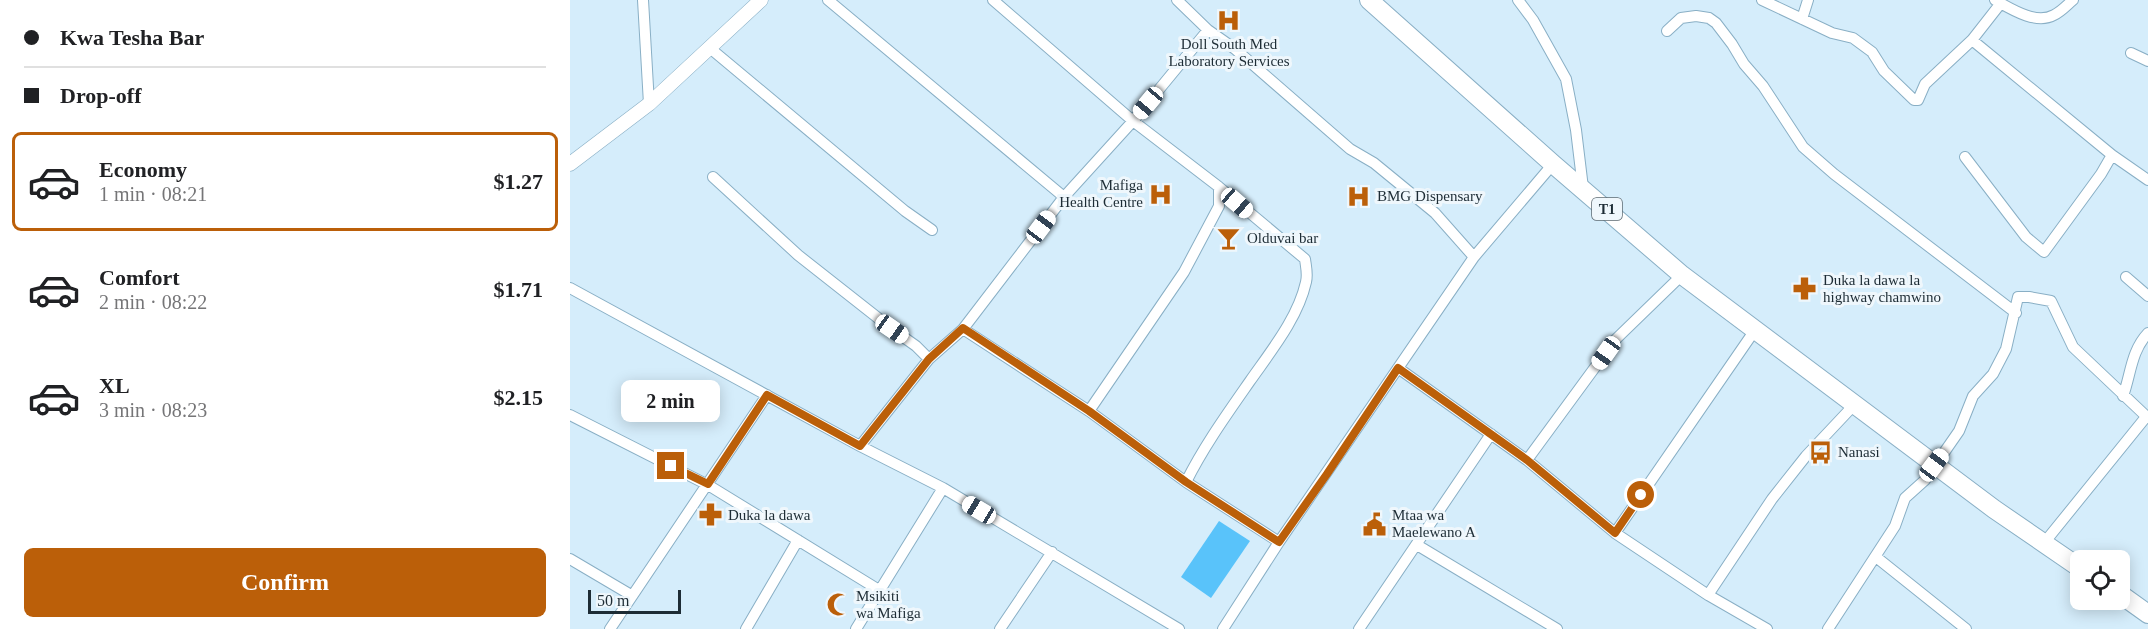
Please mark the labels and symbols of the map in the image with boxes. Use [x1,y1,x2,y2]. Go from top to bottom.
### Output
hospital icon: Doll South Med Laboratory Services [1216,7,1242,33]
place label: Doll South Med Laboratory Services [1168,36,1290,69]
car [1130,83,1166,123]
place label: Mafiga Health Centre [1059,177,1143,210]
hospital icon: Mafiga Health Centre [1148,181,1174,207]
hospital icon: BMG Dispensary [1346,183,1372,209]
car [1218,184,1256,222]
place label: BMG Dispensary [1377,188,1483,204]
road number: T1 [1592,198,1622,220]
car [1023,207,1059,247]
bar icon: Olduvai bar [1216,225,1242,251]
place label: Olduvai bar [1247,230,1318,246]
place label: Duka la dawa la highway chamwino [1823,272,1941,305]
pharmacy icon: Duka la dawa la highway chamwino [1792,276,1818,302]
car [872,311,912,347]
car [1588,333,1624,373]
callout: 2 min [621,379,720,421]
bus stop icon: Nanasi [1807,439,1833,465]
place label: Nanasi [1838,444,1880,460]
car [1916,445,1952,485]
route end [657,452,684,479]
route start [1627,481,1654,508]
car [959,493,999,527]
pharmacy icon: Duka la dawa [697,502,723,528]
place label: Duka la dawa [728,507,811,523]
place label: Mtaa wa Maelewano A [1392,507,1476,540]
public building icon: Mtaa wa Maelewano A [1361,511,1387,537]
scale bar [588,587,681,614]
place label: Msikiti wa Mafiga [856,588,921,621]
mosque icon: Msikiti wa Mafiga [825,592,851,618]

